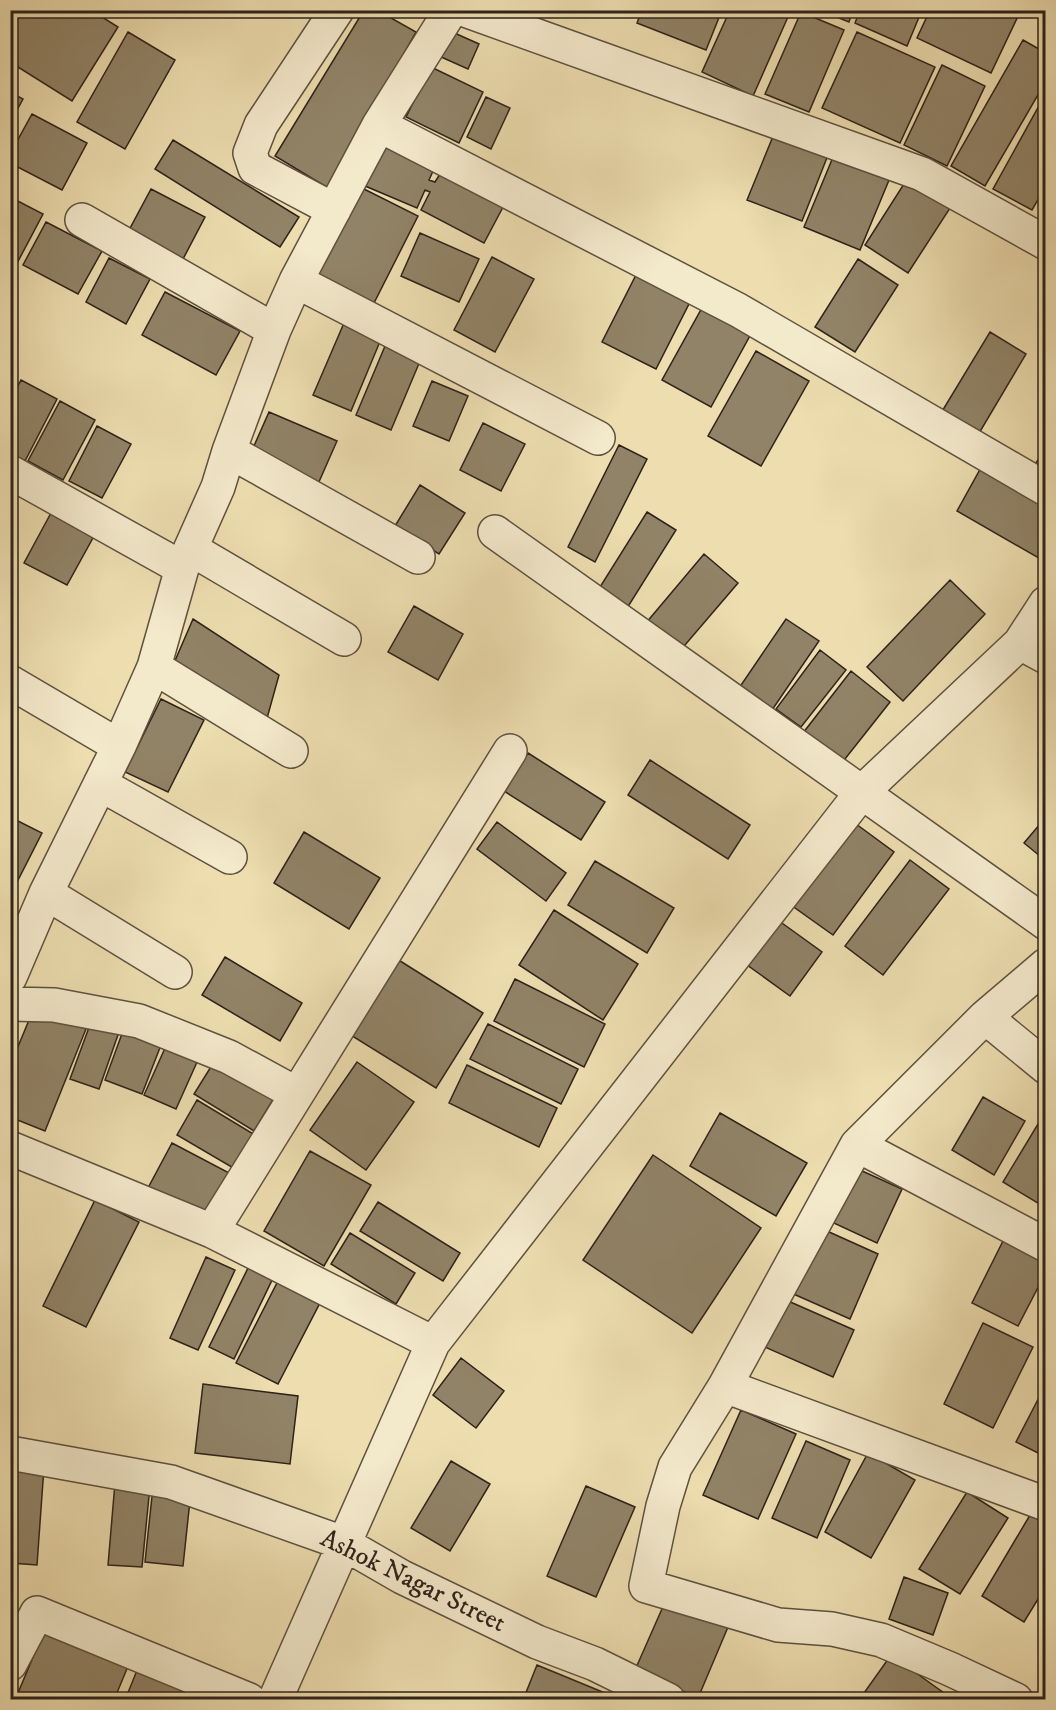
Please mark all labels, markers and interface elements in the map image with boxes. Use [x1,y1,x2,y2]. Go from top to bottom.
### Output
street label: Ashok Nagar Street [315,1522,511,1640]

